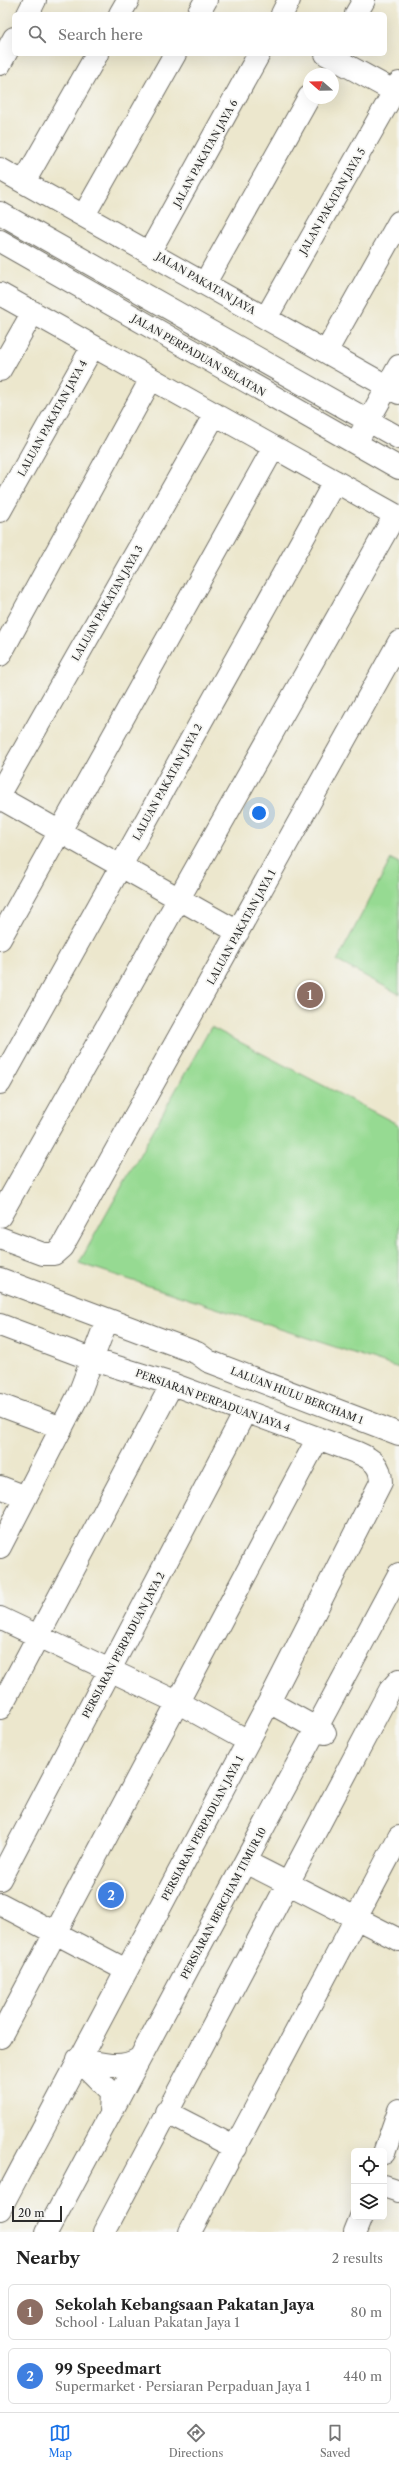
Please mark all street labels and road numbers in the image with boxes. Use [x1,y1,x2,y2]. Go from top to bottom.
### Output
street label: JALAN PAKATAN JAYA 6 [169,97,241,211]
street label: JALAN PAKATAN JAYA 5 [296,146,368,258]
street label: JALAN PAKATAN JAYA [152,249,258,318]
street label: JALAN PERPADUAN SELATAN [128,311,268,399]
street label: LALUAN PAKATAN JAYA 4 [15,358,90,479]
street label: LALUAN PAKATAN JAYA 3 [69,543,146,663]
street label: LALUAN PAKATAN JAYA 2 [130,722,205,843]
street label: LALUAN PAKATAN JAYA 1 [204,867,279,987]
street label: LALUAN HULU BERCHAM 1 [229,1364,366,1427]
street label: PERSIARAN PERPADUAN JAYA 4 [134,1366,292,1435]
street label: PERSIARAN PERPADUAN JAYA 2 [79,1570,168,1720]
street label: PERSIARAN PERPADUAN JAYA 1 [159,1753,247,1903]
street label: PERSIARAN BERCHAM TIMUR 10 [178,1825,269,1981]

